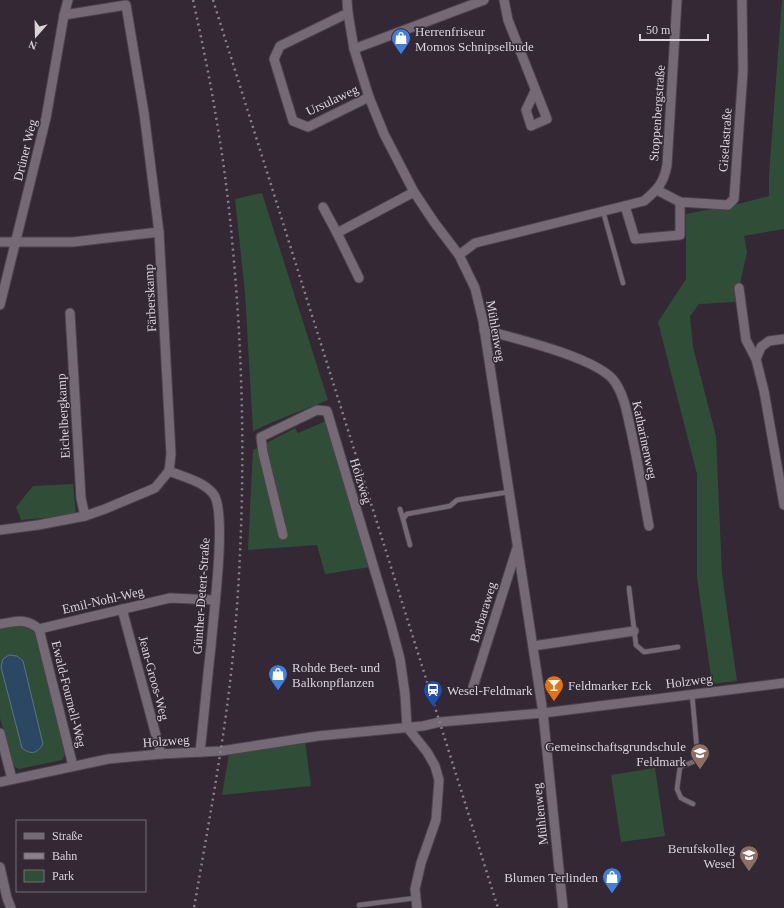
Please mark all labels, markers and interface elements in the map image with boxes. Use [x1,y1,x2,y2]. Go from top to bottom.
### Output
north arrow [16,16,56,56]
scale bar [640,16,708,42]
text: 50 m [646,23,671,37]
place label: Herrenfriseur Momos Schnipselbude [415,24,534,54]
shop icon: Herrenfriseur Momos Schnipselbude [390,27,412,55]
text: N [27,38,38,52]
street label: Stoppenbergstraße [646,64,668,162]
street label: Ursulaweg [303,81,361,119]
street label: Giselastraße [715,107,735,173]
street label: Drüner Weg [10,117,40,183]
street label: Färberskamp [141,264,159,332]
street label: Mühlenweg [483,299,509,363]
street label: Eichelbergkamp [53,373,73,459]
street label: Katharinenweg [629,400,661,481]
street label: Holzweg [347,456,375,506]
street label: Günther-Detert-Straße [189,537,213,655]
street label: Barbaraweg [467,579,499,644]
street label: Emil-Nohl-Weg [61,583,146,617]
street label: Jean-Groos-Weg [135,634,173,722]
street label: Ewald-Fournell-Weg [48,639,90,749]
place label: Rohde Beet- und Balkonpflanzen [292,660,381,690]
shop icon: Rohde Beet- und Balkonpflanzen [267,663,289,691]
street label: Holzweg [665,671,714,691]
bar icon: Feldmarker Eck [543,674,565,702]
place label: Feldmarker Eck [568,678,652,693]
station icon: Wesel-Feldmark [422,679,444,707]
place label: Wesel-Feldmark [447,683,533,698]
street label: Holzweg [142,732,190,750]
place label: Gemeinschaftsgrundschule Feldmark [545,739,686,769]
school or university icon: Gemeinschaftsgrundschule Feldmark [689,742,711,770]
street label: Mühlenweg [529,782,551,846]
legend [16,820,146,892]
text: Straße [52,829,83,843]
place label: Berufskolleg Wesel [668,841,735,871]
school or university icon: Berufskolleg Wesel [738,844,760,872]
text: Bahn [52,849,77,863]
shop icon: Blumen Terlinden [601,866,623,894]
text: Park [52,869,74,883]
place label: Blumen Terlinden [504,870,598,885]

